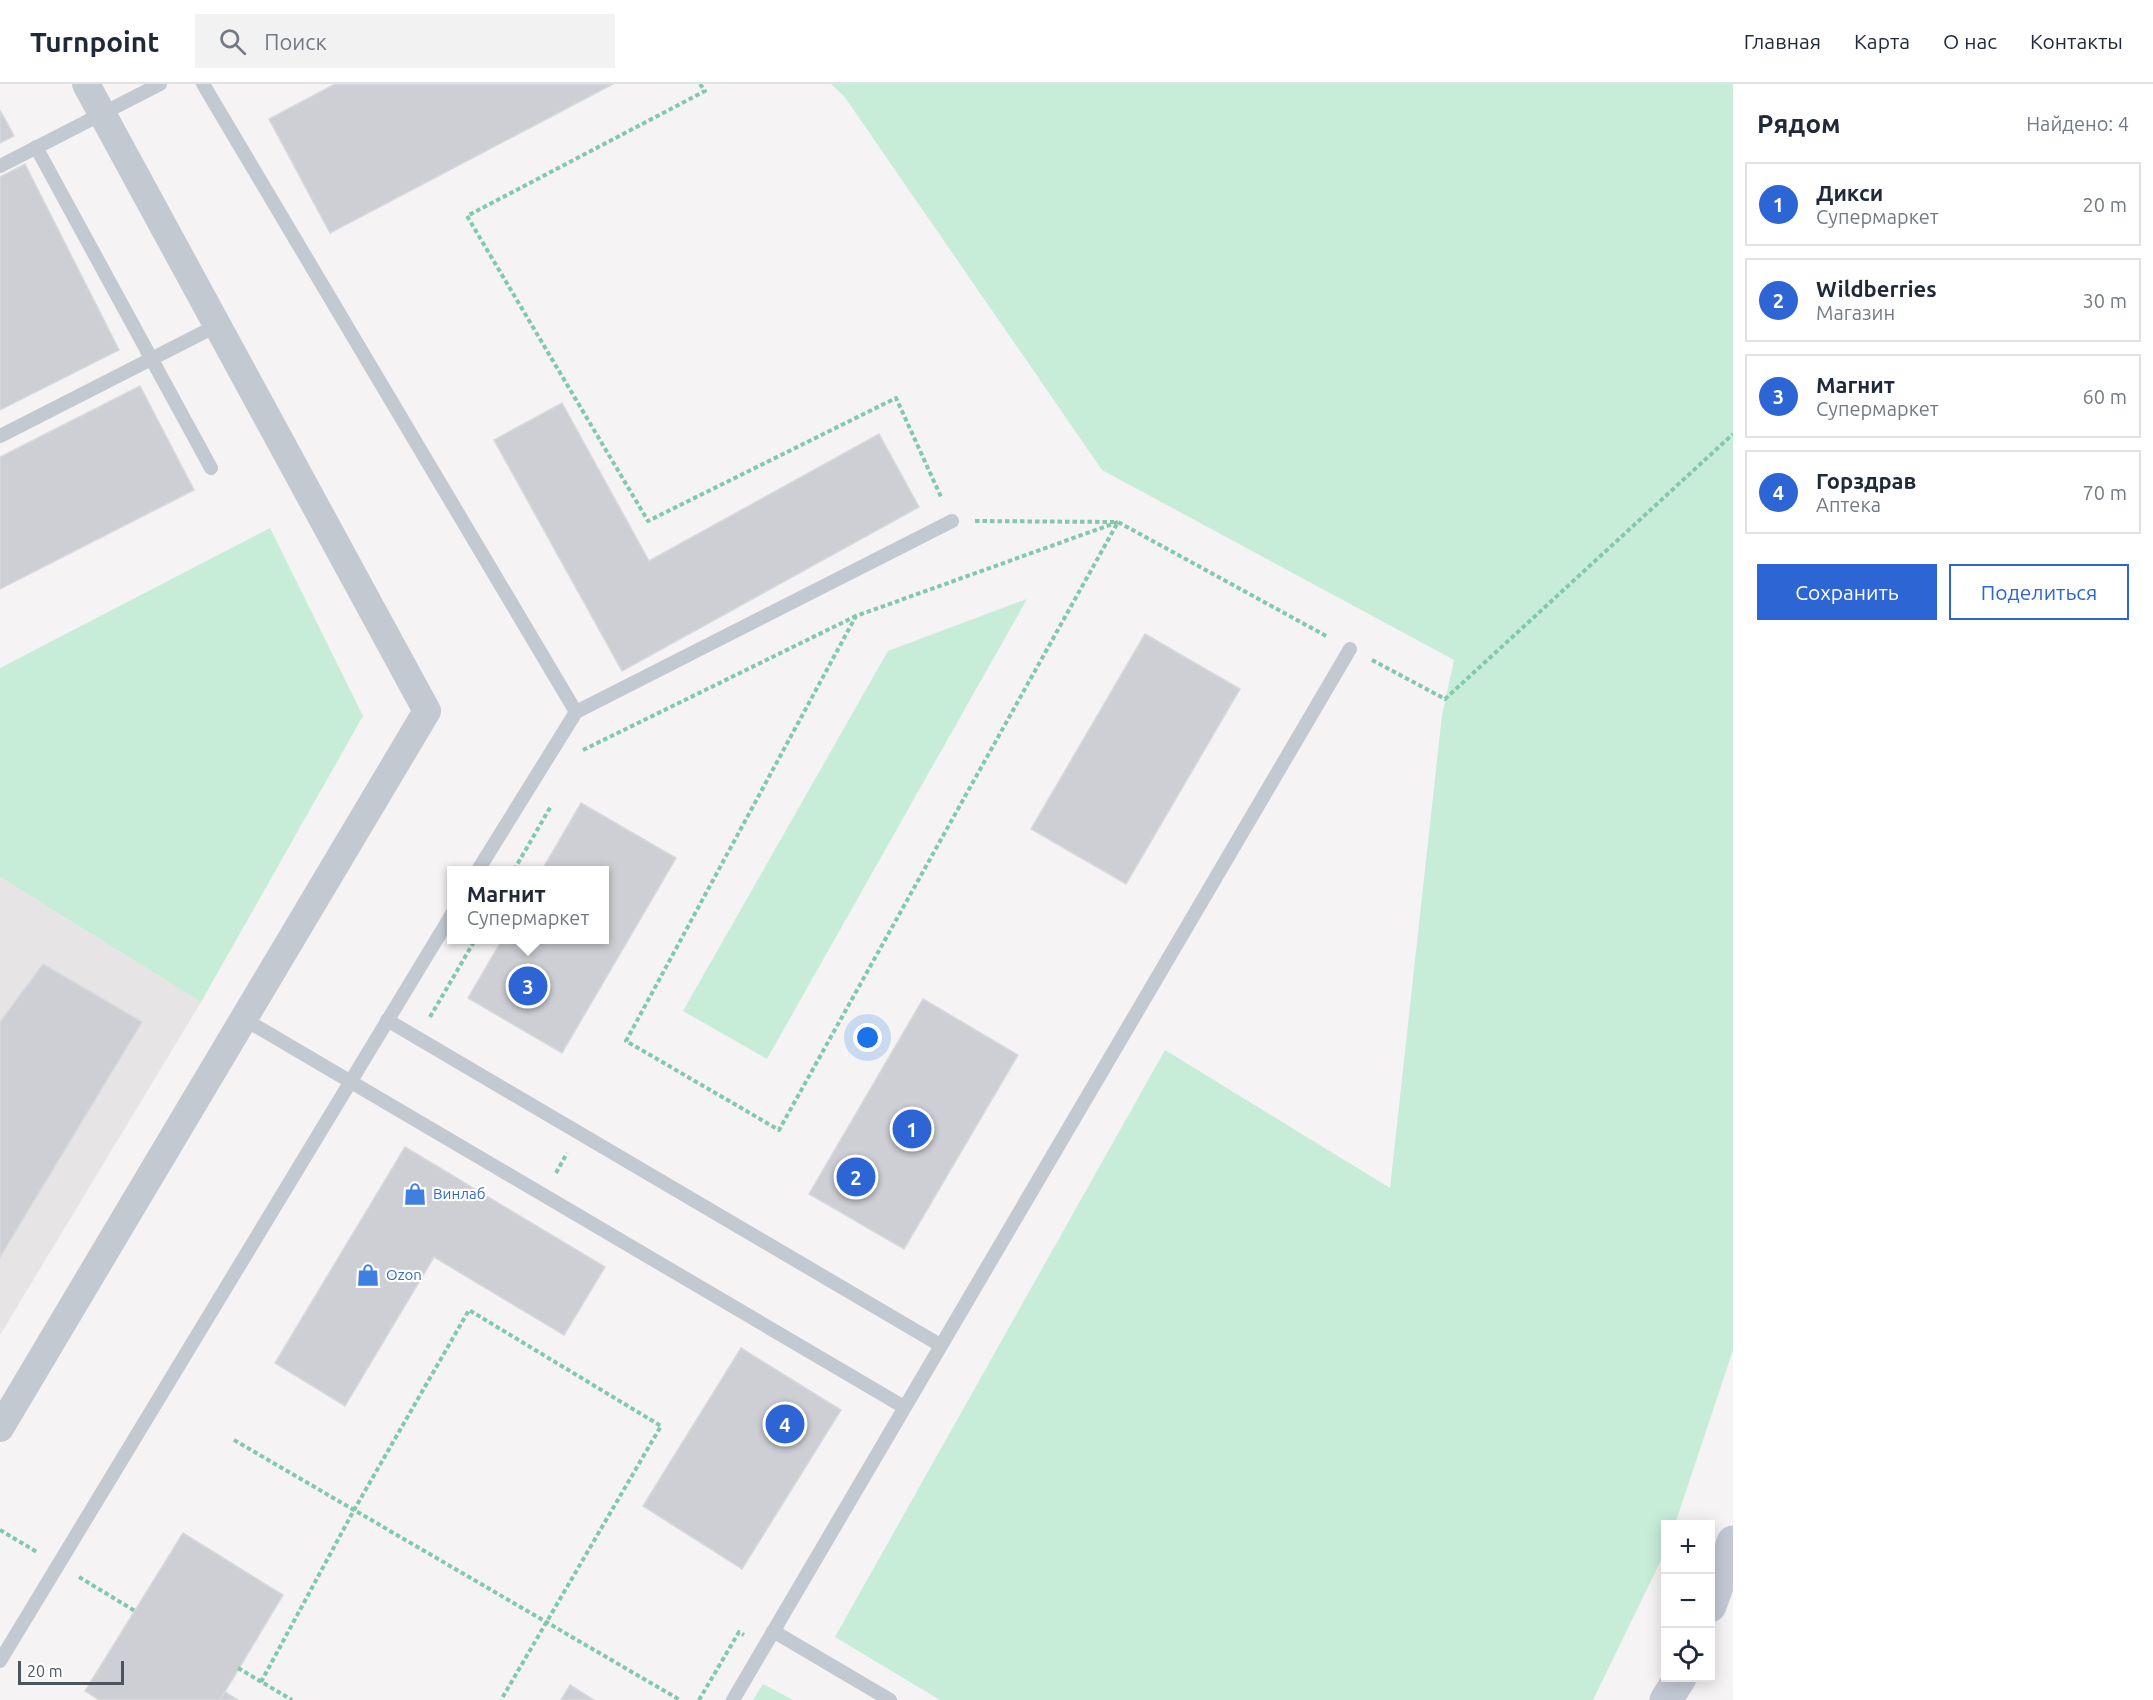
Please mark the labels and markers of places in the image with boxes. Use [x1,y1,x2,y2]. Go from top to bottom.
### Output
pin: 3 [508,964,548,1008]
pin: 1 [892,1106,932,1152]
pin: 2 [836,1154,876,1200]
shop icon: Винлаб [402,1181,428,1207]
place label: Винлаб [433,1185,485,1202]
shop icon: Ozon [355,1262,381,1288]
place label: Ozon [386,1266,422,1283]
pin: 4 [766,1402,804,1446]

